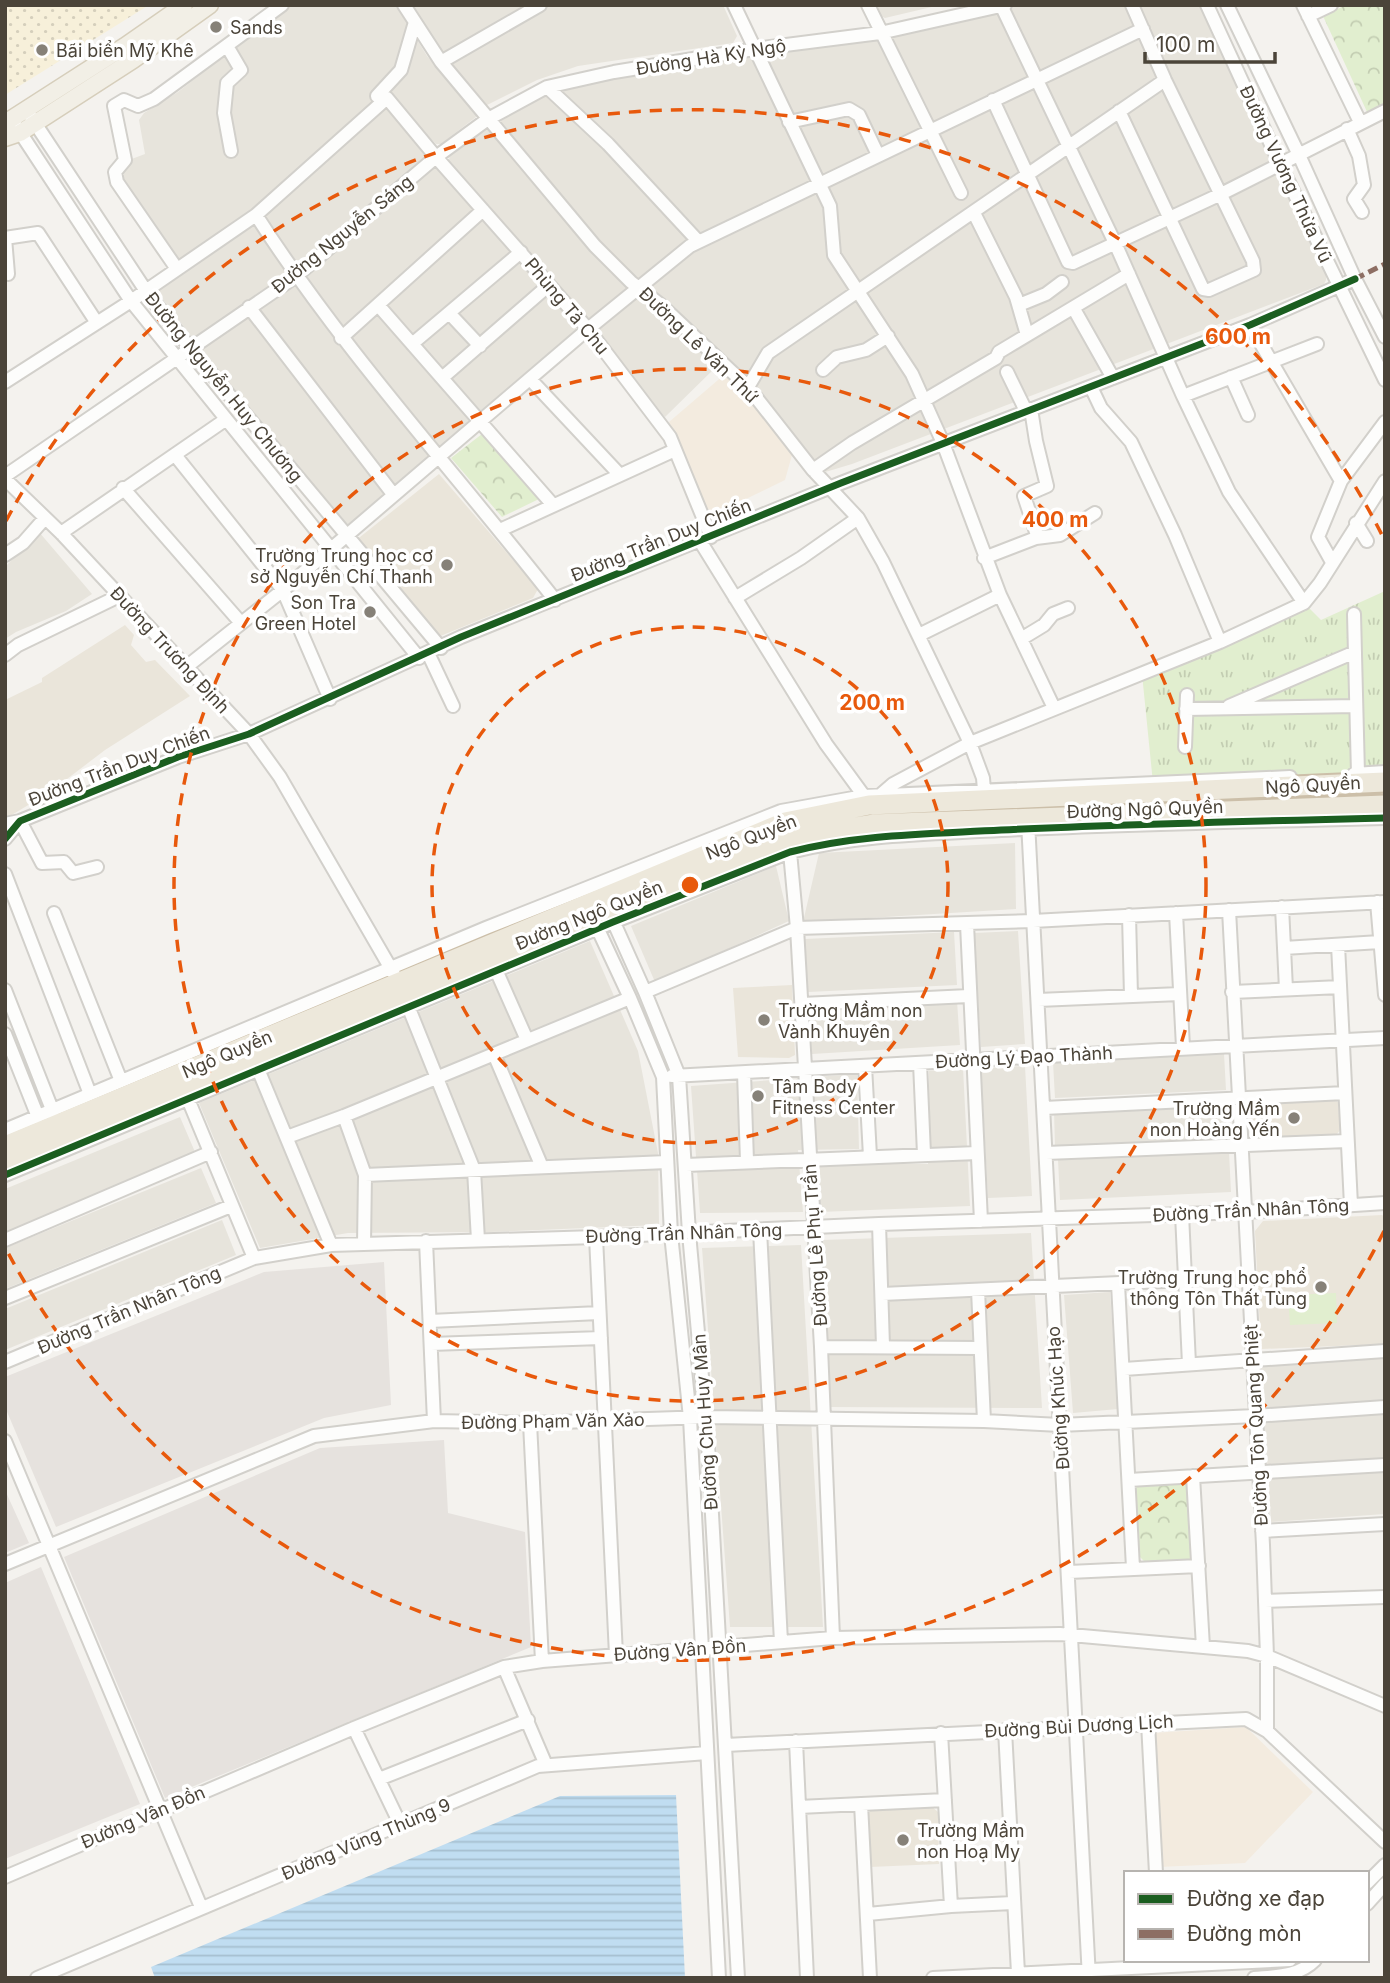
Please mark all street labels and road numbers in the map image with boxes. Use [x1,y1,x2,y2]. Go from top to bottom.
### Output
street label: Đường Hà Kỳ Ngộ [635,35,787,79]
street label: Đường Vương Thừa Vũ [1236,82,1336,266]
street label: Đường Nguyễn Sáng [267,171,417,297]
street label: Phùng Tả Chu [521,254,613,358]
street label: Đường Lê Văn Thứ [635,283,763,407]
street label: Đường Nguyễn Huy Chương [141,288,307,486]
street label: Đường Trần Duy Chiến [568,494,754,586]
street label: Đường Trương Định [106,582,234,718]
street label: Đường Trần Duy Chiến [25,722,213,810]
street label: Ngô Quyền [1265,772,1361,798]
street label: Đường Ngô Quyền [1066,796,1224,822]
street label: Ngô Quyền [703,810,799,864]
street label: Đường Ngô Quyền [512,876,666,954]
street label: Ngô Quyền [179,1026,275,1082]
street label: Đường Lý Đạo Thành [935,1042,1113,1072]
street label: Đường Lê Phụ Trần [799,1163,831,1327]
street label: Đường Trần Nhân Tông [1152,1194,1350,1226]
street label: Đường Trần Nhân Tông [585,1219,783,1247]
street label: Đường Trần Nhân Tông [34,1262,224,1358]
street label: Đường Tôn Quang Phiệt [1240,1324,1272,1526]
street label: Đường Khúc Hạo [1043,1325,1073,1471]
street label: Đường Chu Huy Mân [688,1333,722,1511]
street label: Đường Phạm Văn Xảo [461,1409,645,1433]
street label: Đường Vân Đồn [613,1635,747,1665]
street label: Đường Bùi Dương Lịch [984,1711,1174,1741]
street label: Đường Vân Đồn [78,1781,208,1853]
street label: Đường Vũng Thùng 9 [278,1794,454,1884]

